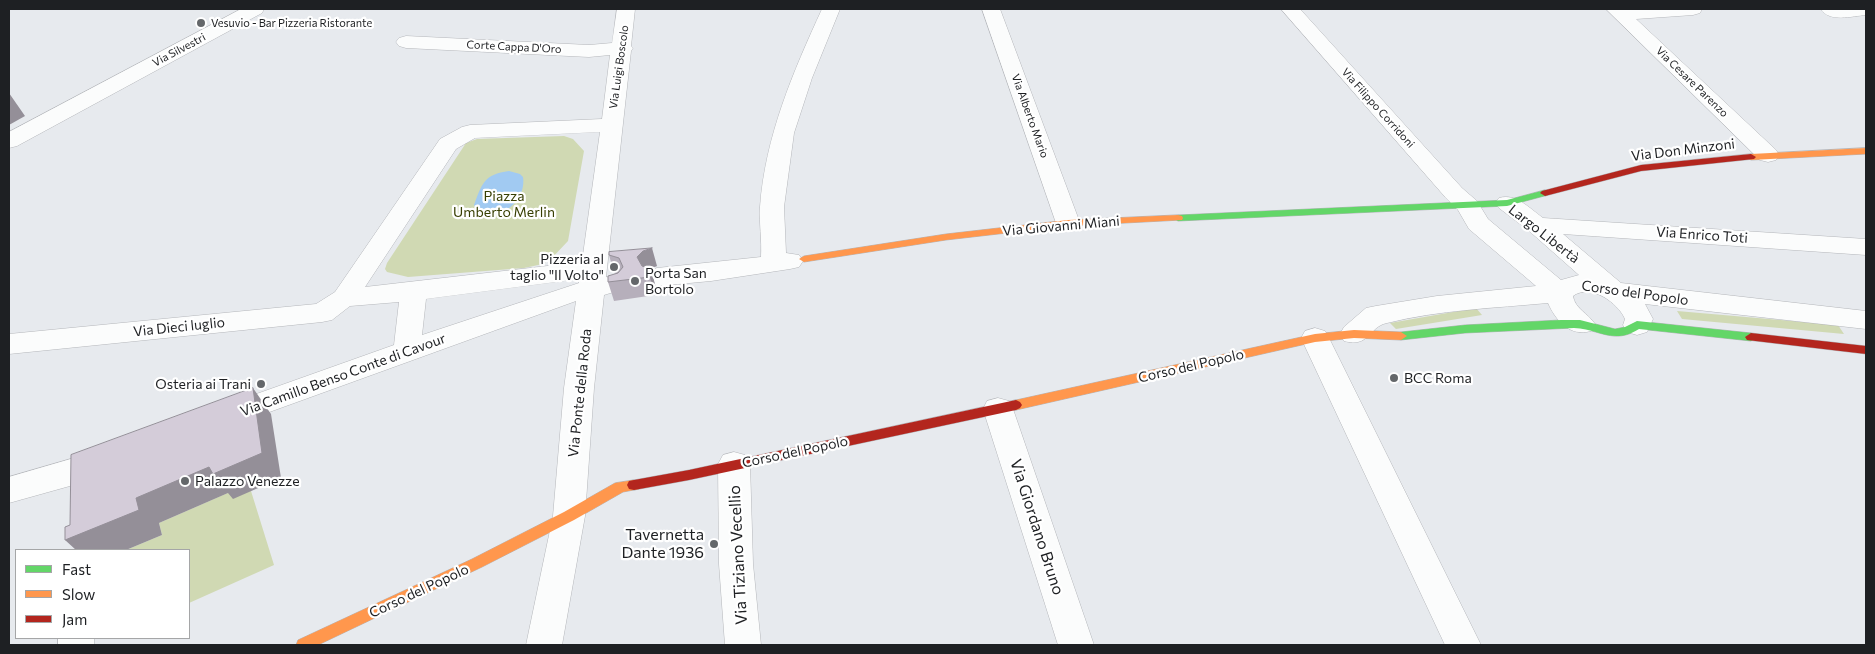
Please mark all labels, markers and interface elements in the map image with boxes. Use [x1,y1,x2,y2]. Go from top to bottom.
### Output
place label: Vesuvio - Bar Pizzeria Ristorante [211,16,372,30]
marker: Vesuvio - Bar Pizzeria Ristorante [195,17,207,29]
street label: Via Luigi Boscolo [607,24,631,110]
street label: Via Silvestri [150,30,208,70]
street label: Corte Cappa D'Oro [466,38,562,56]
street label: Via Cesare Parenzo [1653,44,1731,120]
street label: Via Filippo Corridoni [1339,66,1417,150]
street label: Via Alberto Mario [1009,72,1051,160]
street label: Via Don Minzoni [1630,135,1736,165]
park label: Piazza Umberto Merlin [453,188,555,220]
street label: Largo Libertà [1505,201,1583,267]
street label: Via Giovanni Miani [1002,212,1120,240]
street label: Via Enrico Toti [1655,223,1749,247]
place label: Pizzeria al taglio "Il Volto" [510,251,604,284]
marker: Pizzeria al taglio "Il Volto" [608,261,620,273]
place label: Porta San Bortolo [645,265,707,298]
marker: Porta San Bortolo [629,275,641,287]
street label: Corso del Popolo [1580,277,1690,309]
street label: Via Dieci luglio [132,314,226,340]
street label: Via Ponte della Roda [565,328,595,458]
street label: Via Camillo Benso Conte di Cavour [238,330,448,420]
street label: Corso del Popolo [1137,346,1245,386]
place label: BCC Roma [1404,370,1472,386]
marker: BCC Roma [1388,372,1400,384]
place label: Osteria ai Trani [155,376,251,392]
marker: Osteria ai Trani [255,378,267,390]
street label: Corso del Popolo [740,433,850,471]
street label: Via Giordano Bruno [1006,457,1068,597]
place label: Palazzo Venezze [195,473,300,489]
marker: Palazzo Venezze [179,475,191,487]
street label: Via Tiziano Vecellio [725,485,751,625]
place label: Tavernetta Dante 1936 [621,525,704,563]
marker: Tavernetta Dante 1936 [708,538,720,550]
legend [15,549,190,639]
text: Fast [62,560,91,578]
street label: Corso del Popolo [367,561,471,621]
text: Slow [62,585,95,603]
text: Jam [62,610,87,628]

